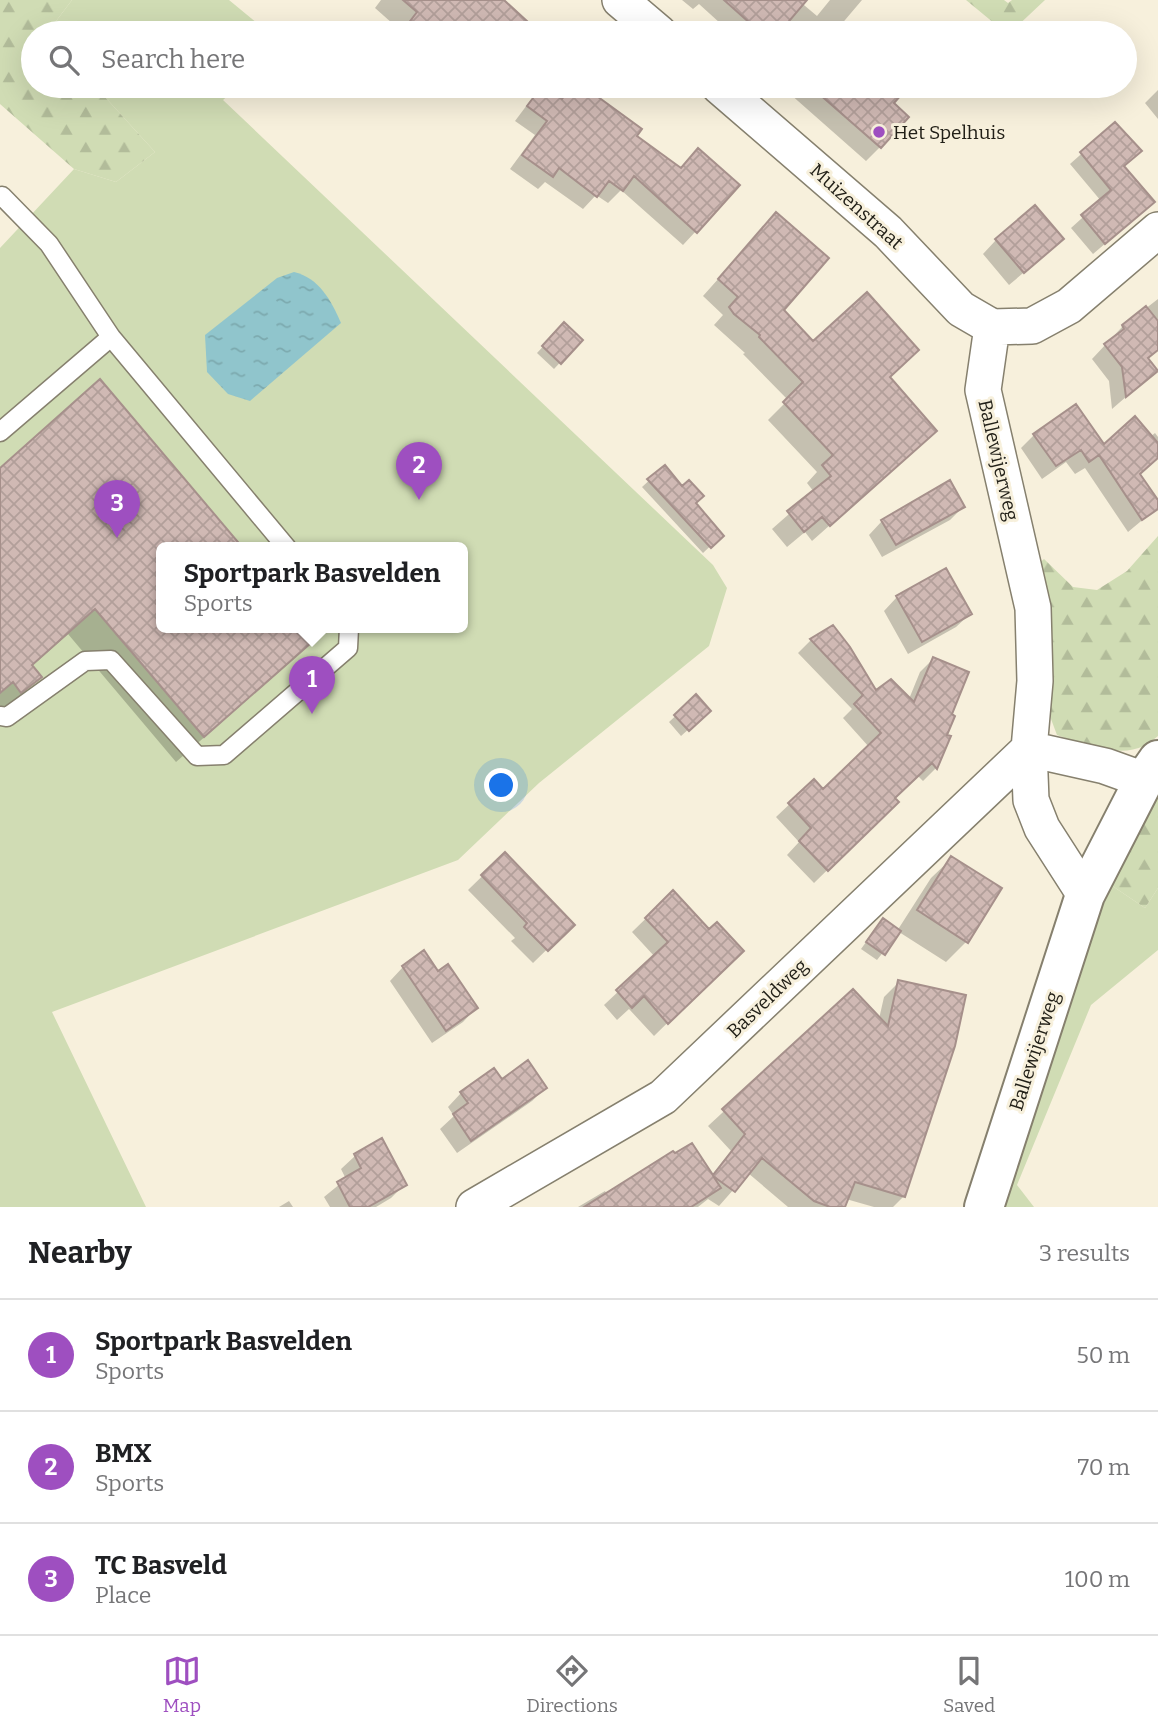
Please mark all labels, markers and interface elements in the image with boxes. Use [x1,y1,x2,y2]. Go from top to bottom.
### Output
search box [21,21,1137,98]
icon: search [45,41,83,79]
text: Search here [101,44,245,75]
place label: Het Spelhuis [893,121,1005,144]
marker: Het Spelhuis [871,124,887,140]
street label: Muizenstraat [805,159,908,254]
street label: Ballewijerweg [973,397,1024,523]
pin: 2 [396,442,442,500]
pin: 3 [94,480,140,538]
popup [156,542,468,633]
text: Sportpark Basvelden [183,558,441,589]
text: Sports [183,589,253,617]
pin: 1 [289,656,335,714]
your location [484,768,518,802]
street label: Basveldweg [722,954,813,1042]
street label: Ballewijerweg [1004,988,1065,1114]
text: Nearby [28,1235,132,1271]
text: 3 results [1039,1239,1130,1267]
text: Sportpark Basvelden [95,1326,352,1357]
text: 1 [46,1341,56,1369]
text: 50 m [1076,1341,1130,1369]
text: Sports [95,1357,164,1385]
text: BMX [95,1438,152,1469]
text: 2 [45,1453,57,1481]
text: 70 m [1078,1453,1130,1481]
text: Sports [95,1469,164,1497]
text: TC Basveld [95,1550,227,1581]
text: 3 [44,1565,58,1593]
text: 100 m [1065,1565,1130,1593]
text: Place [95,1581,151,1609]
tab: Map [163,1652,201,1717]
tab: Directions [526,1652,618,1717]
tab: Saved [943,1652,995,1717]

